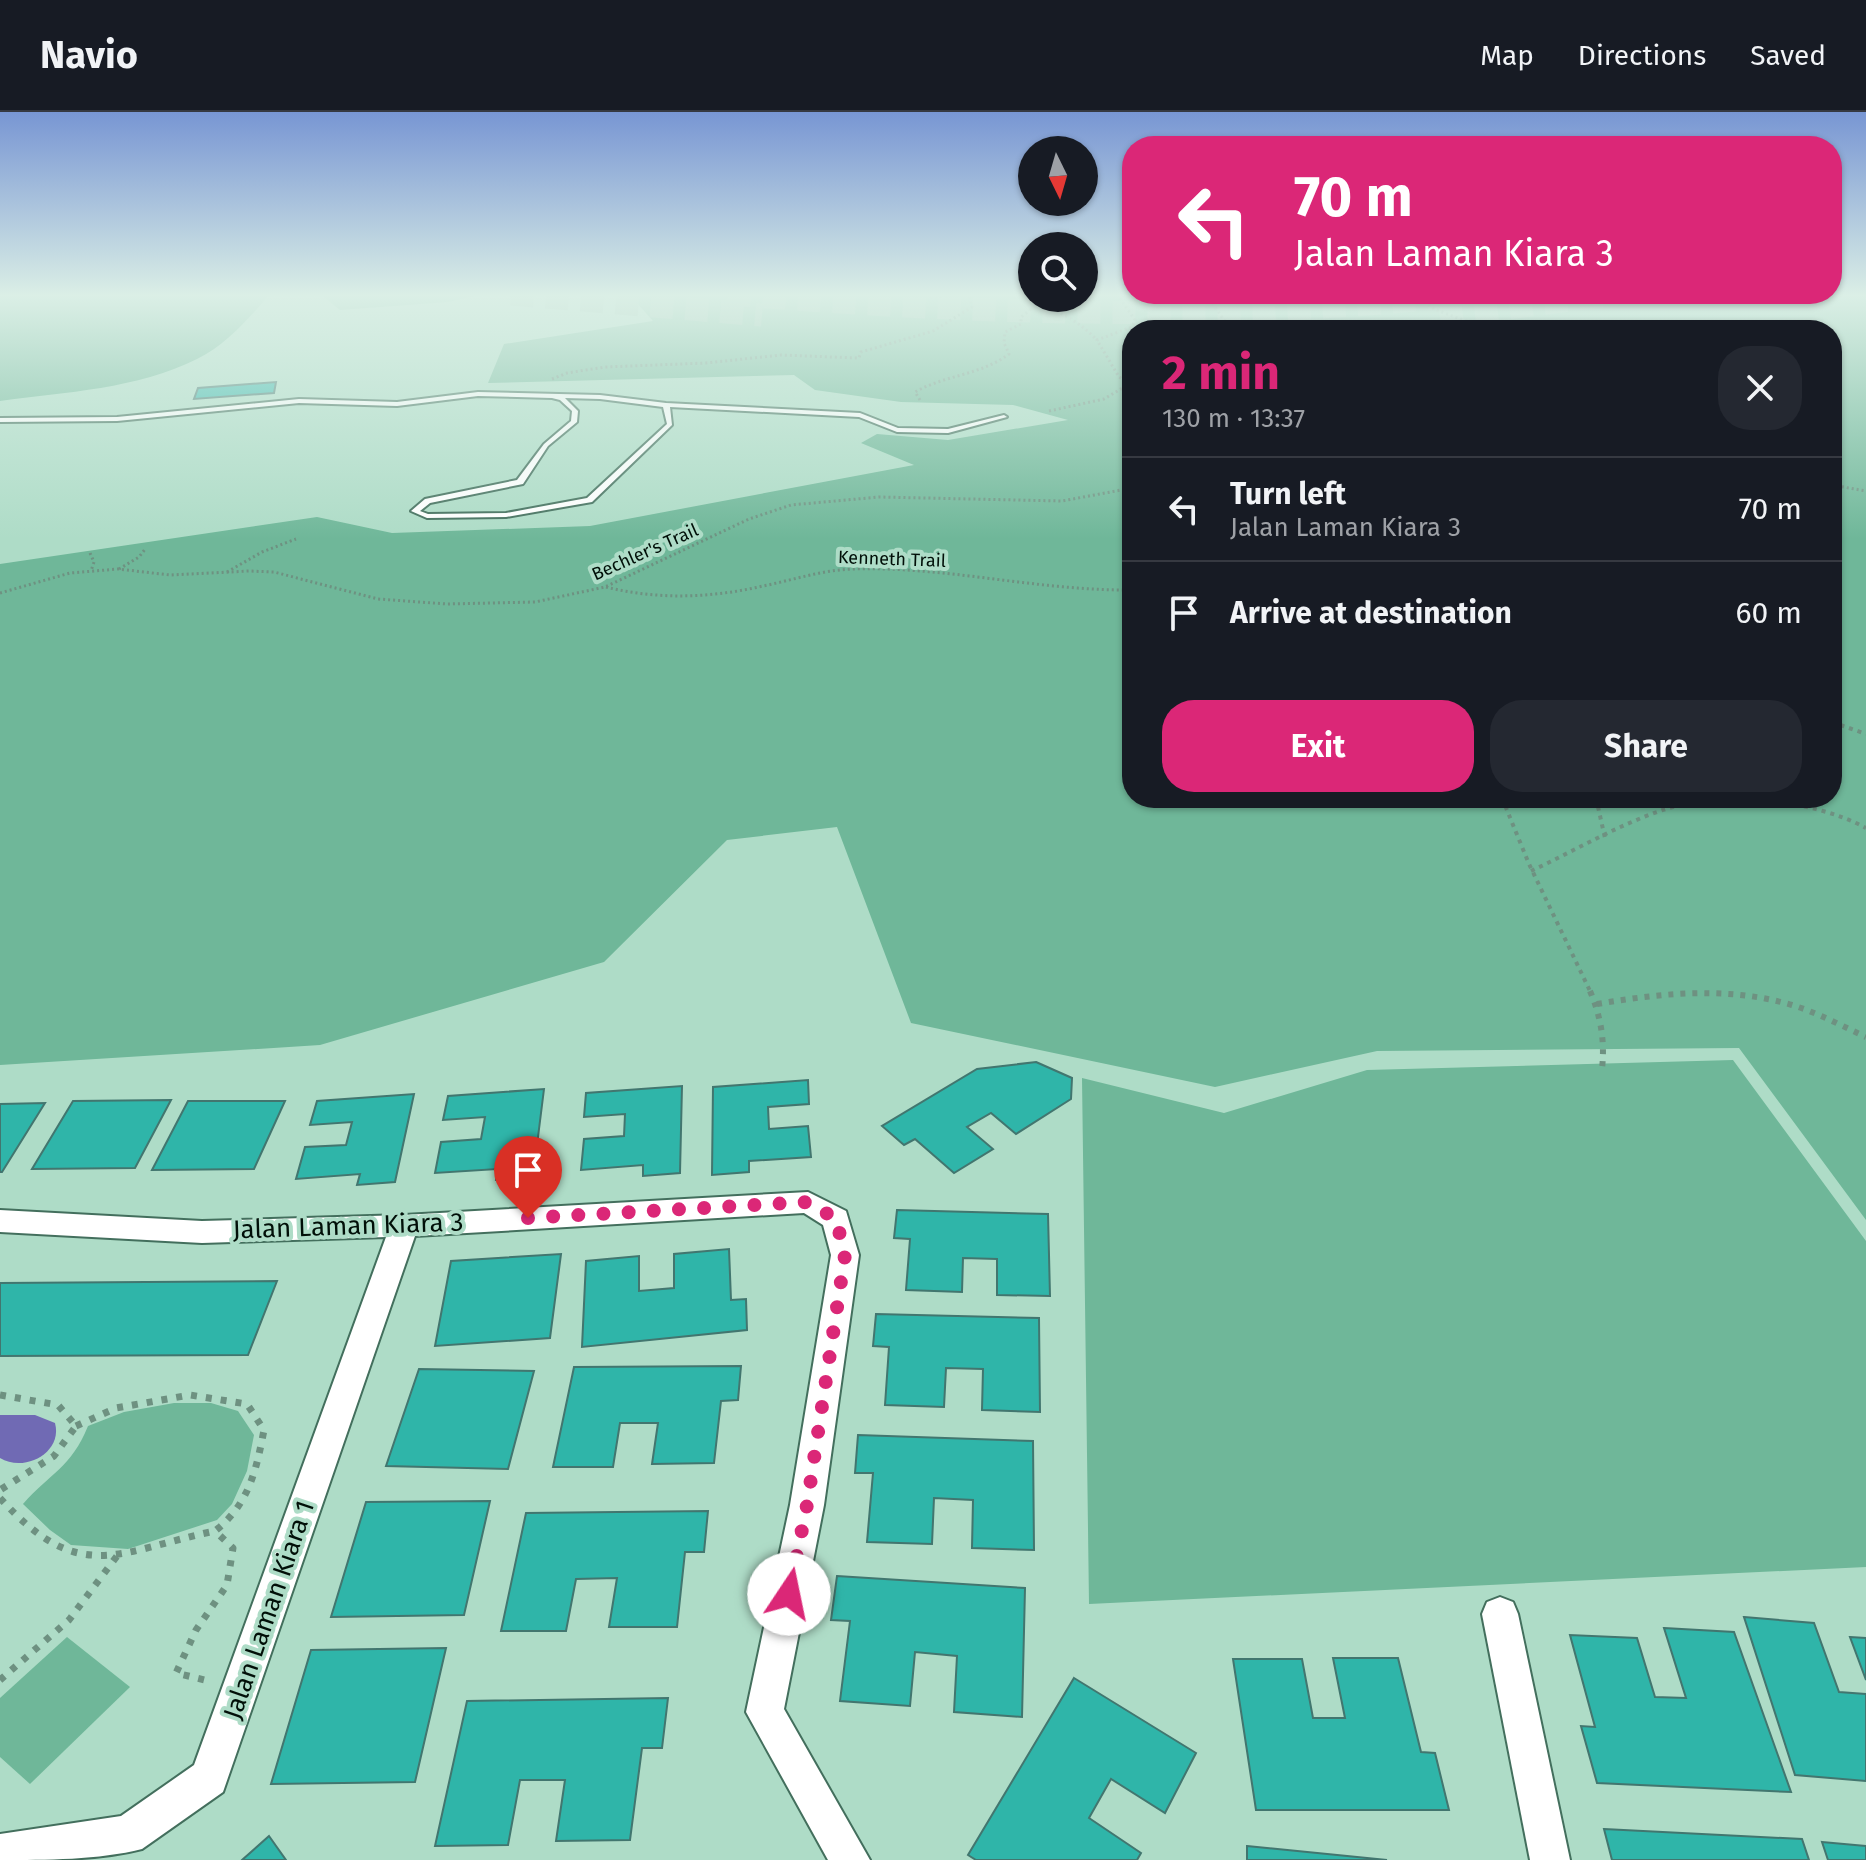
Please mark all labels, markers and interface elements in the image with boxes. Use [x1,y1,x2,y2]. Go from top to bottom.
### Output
text: Navio [40,32,138,78]
text: Map [1480,39,1534,72]
text: Directions [1578,39,1706,72]
text: Saved [1750,39,1826,72]
north arrow [1018,136,1098,216]
map controls [1018,136,1098,312]
text: 70 m [1294,164,1413,231]
icon: left [1162,168,1266,272]
button: search [1018,232,1098,312]
text: Jalan Laman Kiara 3 [1294,232,1614,276]
text: 2 min [1162,344,1280,402]
button: close [1718,346,1802,430]
text: 130 m · 13:37 [1162,403,1305,434]
text: Turn left [1230,476,1346,512]
icon: left [1162,487,1206,531]
text: 70 m [1739,491,1802,527]
text: Jalan Laman Kiara 3 [1230,512,1461,543]
street label: Bechler's Trail [588,519,702,585]
street label: Kenneth Trail [838,546,946,572]
icon: arrive [1162,591,1206,635]
text: Arrive at destination [1230,595,1512,631]
text: 60 m [1736,595,1802,631]
button: Exit [1162,700,1474,792]
button: Share [1490,700,1802,792]
pin [494,1136,562,1218]
icon: arrive [506,1148,550,1192]
street label: Jalan Laman Kiara 3 [232,1206,464,1246]
street label: Jalan Laman Kiara 1 [217,1497,321,1723]
position arrow [747,1552,831,1636]

